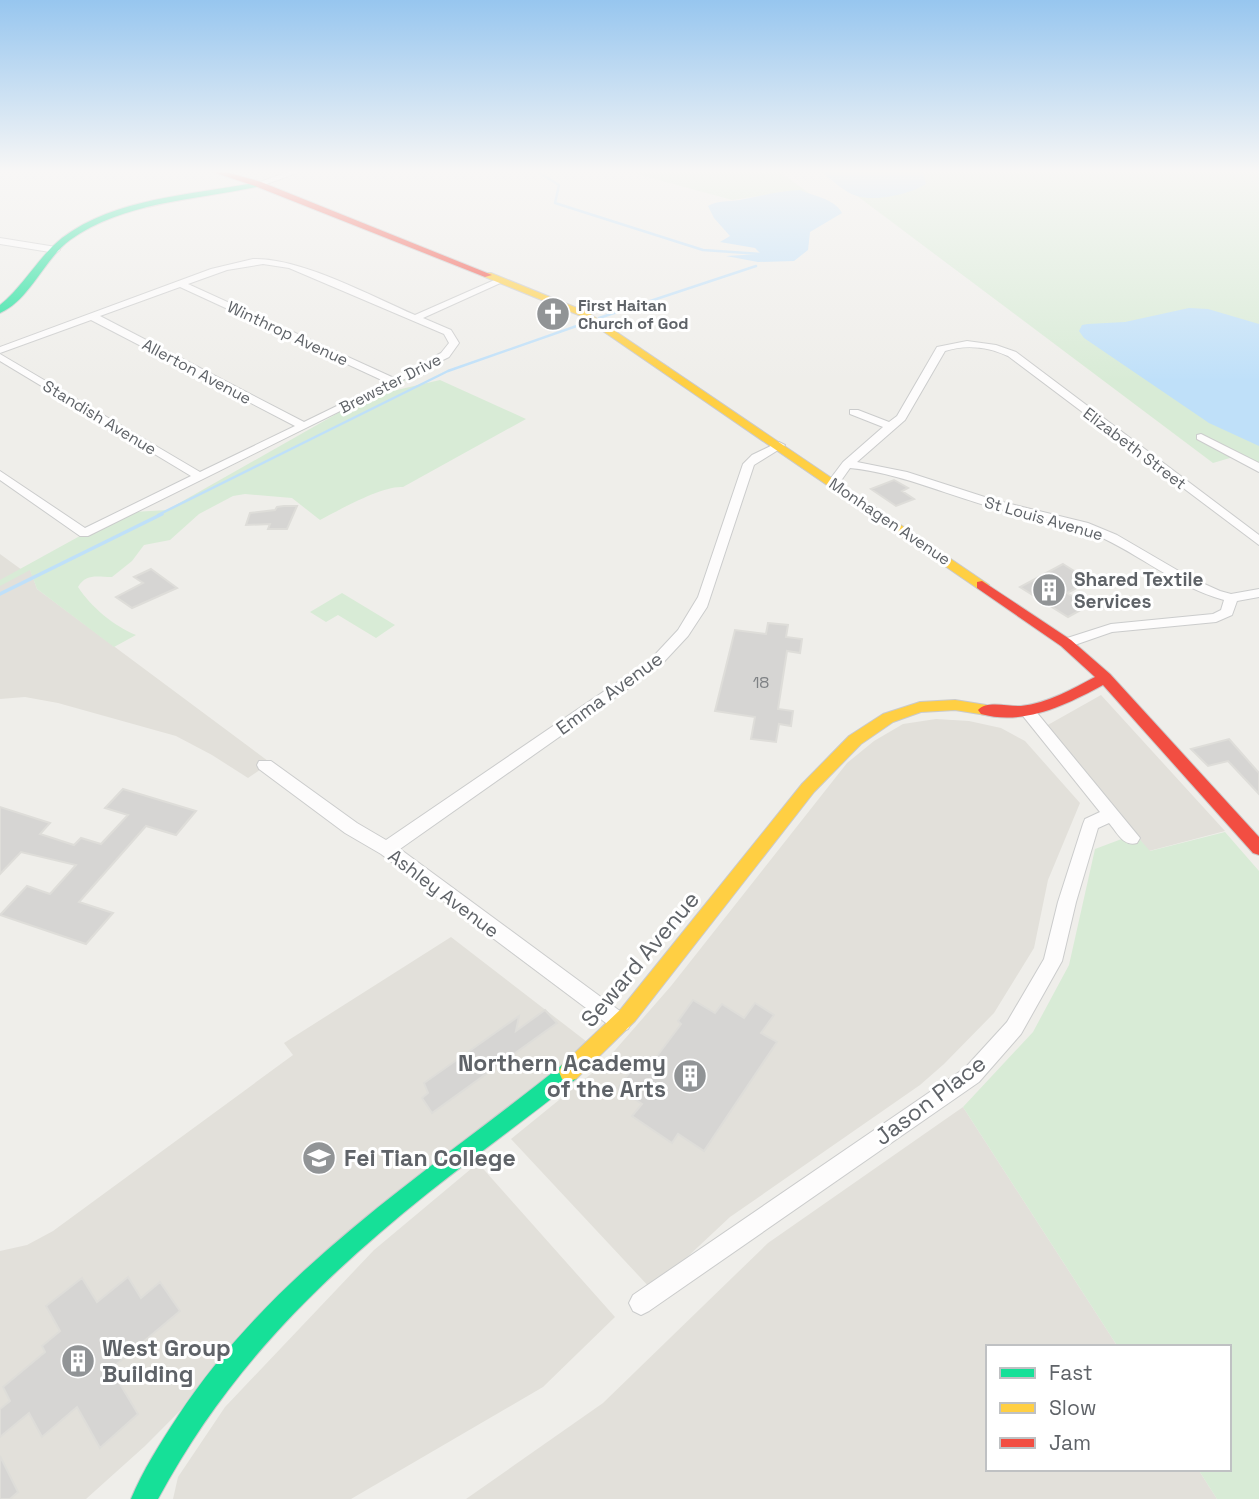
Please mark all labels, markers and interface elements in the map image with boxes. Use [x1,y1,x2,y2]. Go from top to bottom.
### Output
church icon: First Haitan Church of God [534,295,572,333]
place label: First Haitan Church of God [578,295,688,334]
street label: Winthrop Avenue [224,296,352,371]
street label: Allerton Avenue [139,334,255,409]
street label: Brewster Drive [336,349,445,418]
street label: Standish Avenue [39,375,160,460]
street label: Elizabeth Street [1079,403,1191,494]
street label: Monhagen Avenue [825,473,955,570]
street label: St Louis Avenue [982,492,1106,545]
place label: Shared Textile Services [1074,567,1203,614]
building icon: Shared Textile Services [1030,571,1068,609]
street label: Emma Avenue [551,646,668,741]
house number: 18 [753,672,769,693]
street label: Ashley Avenue [383,843,504,943]
street label: Seward Avenue [574,885,706,1033]
place label: Northern Academy of the Arts [458,1048,666,1104]
street label: Jason Place [868,1048,992,1152]
building icon: Northern Academy of the Arts [671,1057,709,1095]
school or university icon: Fei Tian College [300,1139,338,1177]
place label: Fei Tian College [344,1143,516,1173]
place label: West Group Building [102,1333,231,1389]
building icon: West Group Building [59,1342,97,1380]
legend [986,1345,1231,1471]
text: Fast [1049,1359,1093,1386]
text: Slow [1049,1394,1097,1421]
text: Jam [1049,1429,1091,1456]

